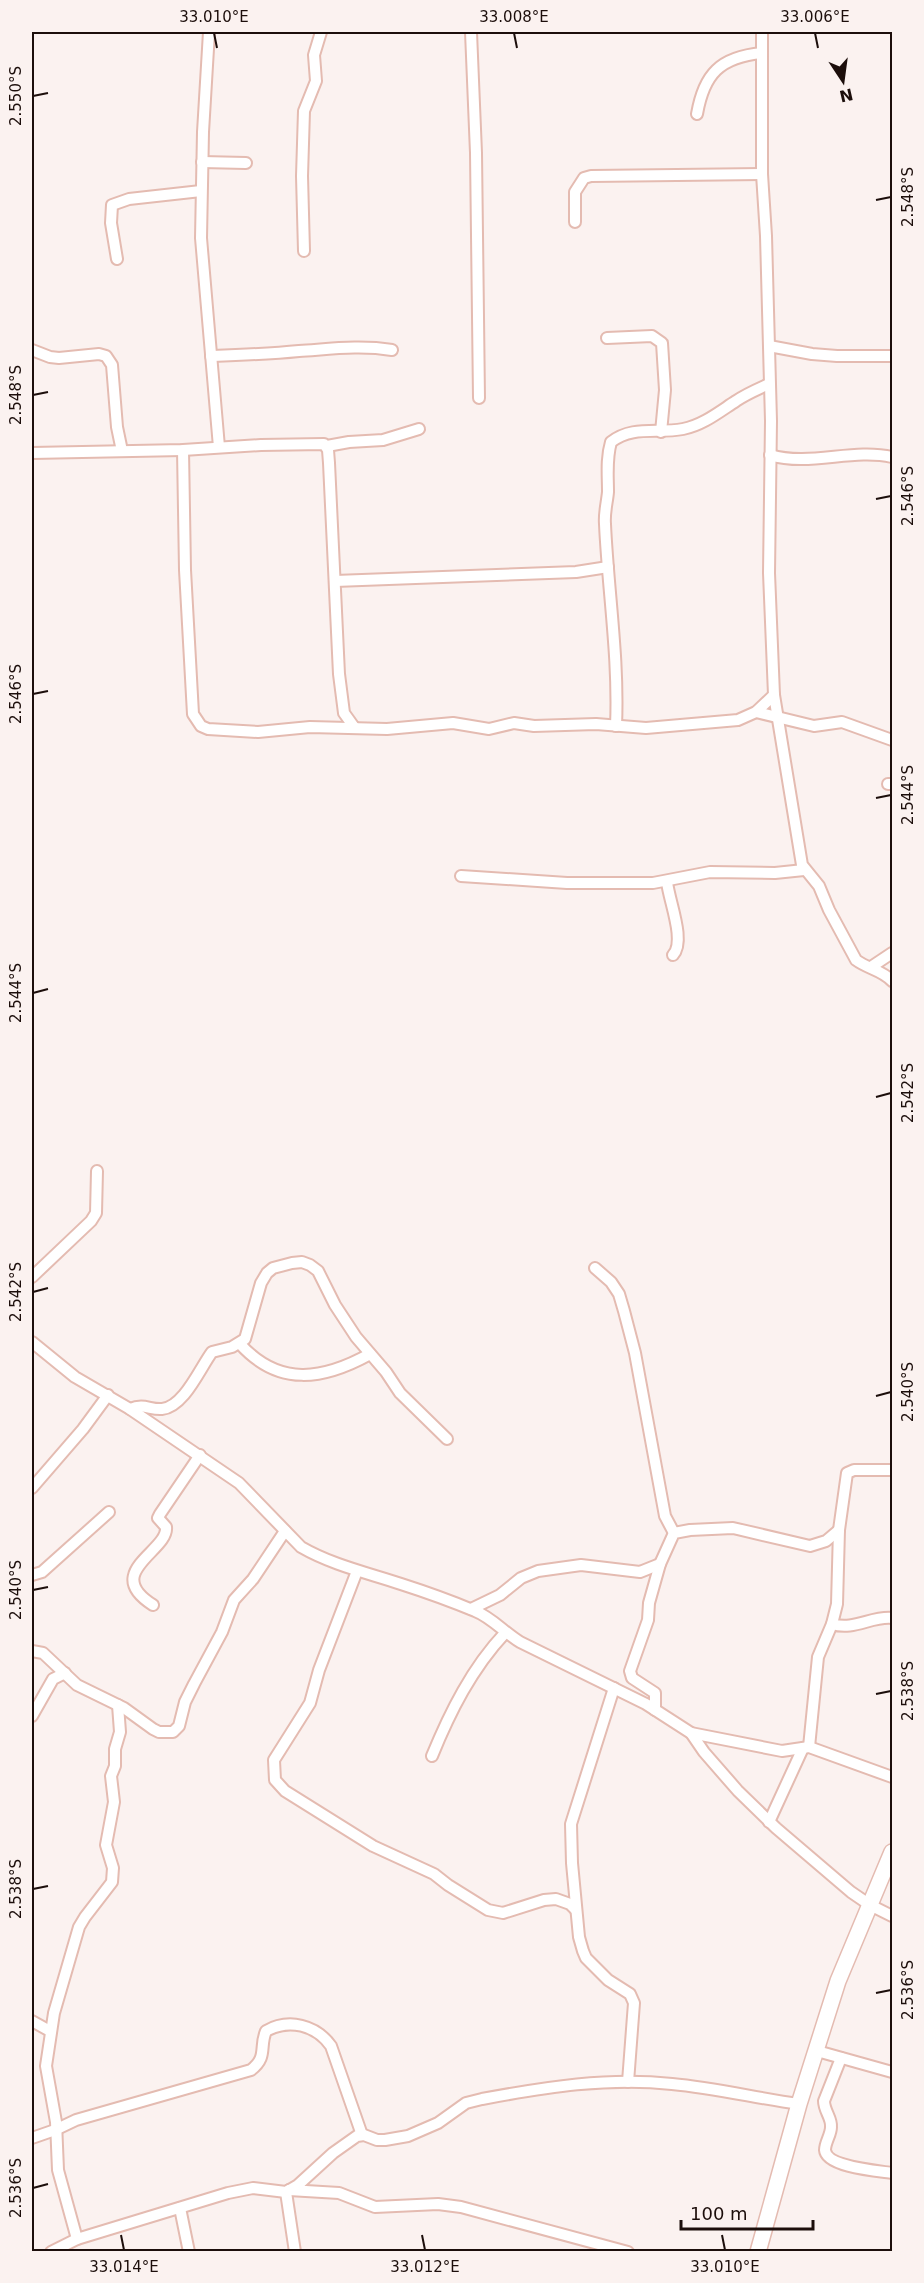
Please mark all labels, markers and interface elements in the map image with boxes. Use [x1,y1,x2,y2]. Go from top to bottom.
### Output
text: 33.010°E [179,8,249,26]
text: 33.008°E [479,8,549,26]
text: 33.006°E [780,8,850,26]
north arrow [813,51,873,111]
text: 2.550°S [7,66,25,126]
text: N [838,84,855,106]
text: 2.548°S [899,167,917,227]
text: 2.548°S [7,365,25,425]
text: 2.546°S [899,466,917,526]
text: 2.546°S [7,664,25,724]
text: 2.544°S [899,765,917,825]
text: 2.544°S [7,963,25,1023]
text: 2.542°S [899,1063,917,1123]
text: 2.542°S [7,1262,25,1322]
text: 2.540°S [899,1362,917,1422]
text: 2.540°S [7,1560,25,1620]
text: 2.538°S [899,1661,917,1721]
text: 2.538°S [7,1859,25,1919]
text: 2.536°S [899,1960,917,2020]
text: 2.536°S [7,2158,25,2218]
scale bar [681,2193,813,2231]
text: 100 m [690,2203,748,2224]
text: 33.014°E [89,2258,159,2276]
text: 33.012°E [390,2258,460,2276]
text: 33.010°E [690,2258,760,2276]

